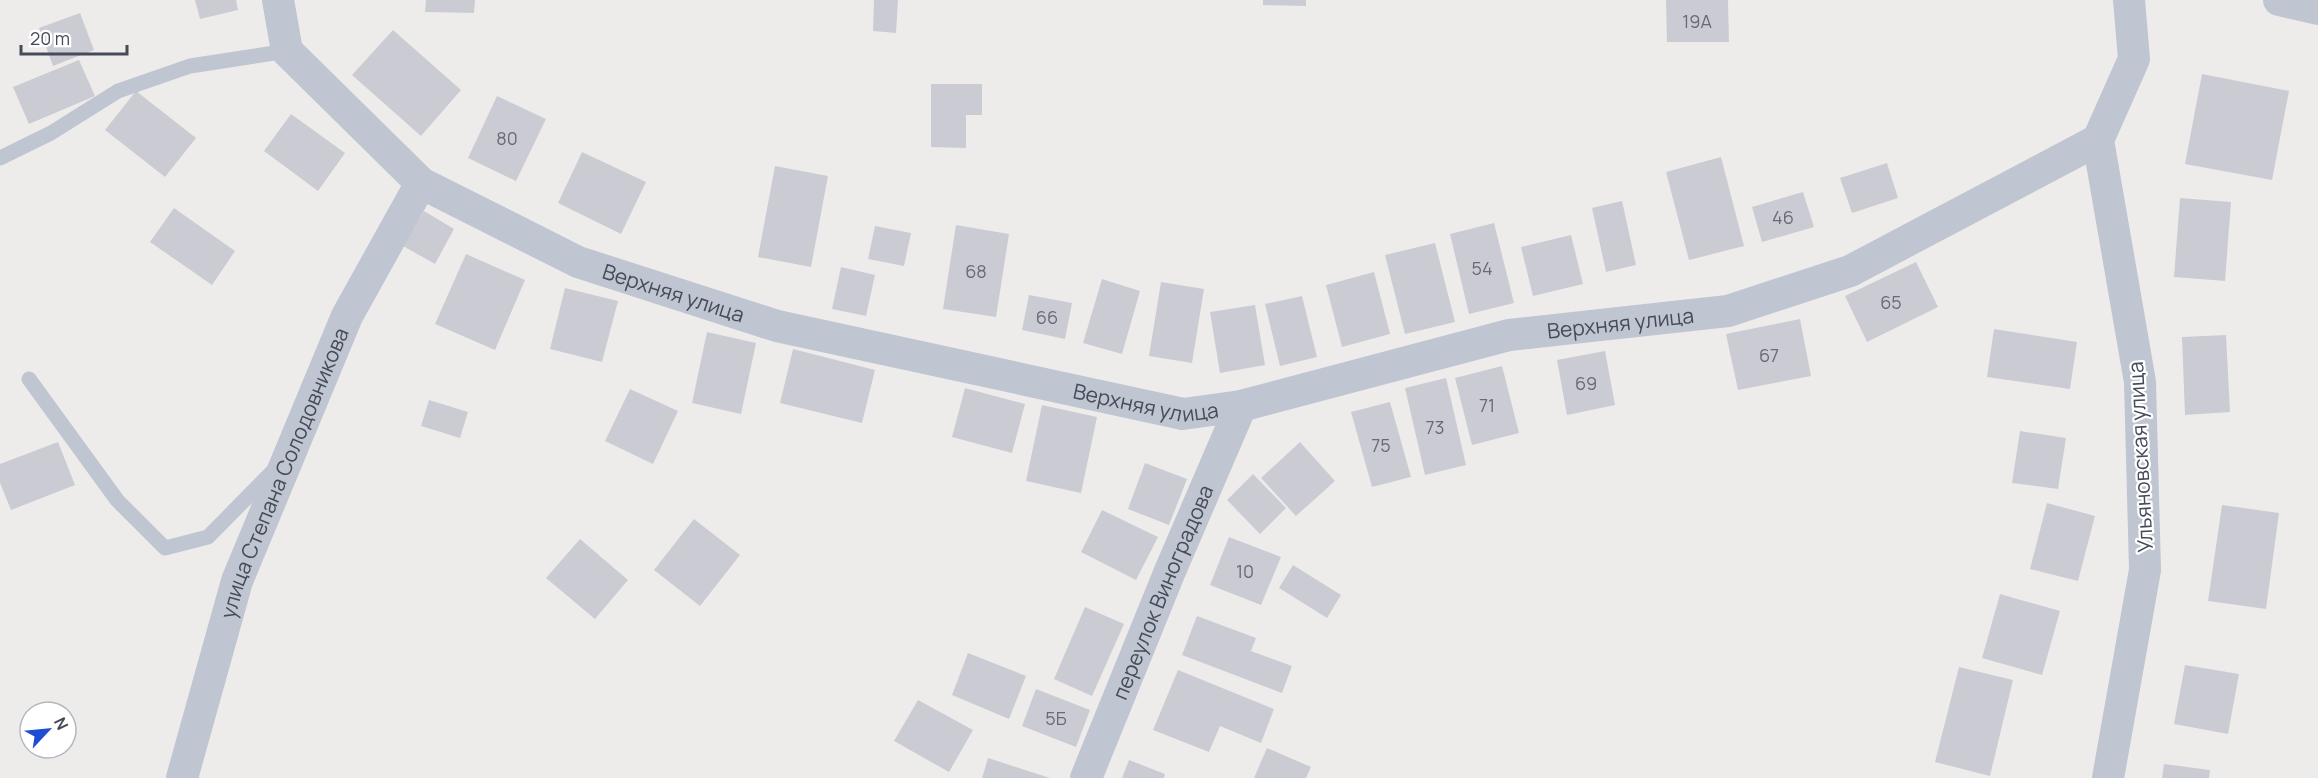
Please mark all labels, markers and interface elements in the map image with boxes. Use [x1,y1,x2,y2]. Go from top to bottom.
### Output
house number: 19А [1682,9,1712,33]
scale bar [21,18,128,56]
text: 20 m [30,26,70,50]
house number: 80 [496,126,518,150]
house number: 46 [1772,205,1794,229]
house number: 54 [1471,256,1493,280]
street label: Верхняя улица [599,257,748,329]
house number: 68 [965,259,987,283]
house number: 65 [1880,290,1902,314]
street label: Верхняя улица [1546,301,1695,345]
house number: 66 [1036,305,1058,329]
street label: улица Степана Солодовникова [213,323,355,622]
house number: 67 [1759,343,1779,367]
street label: Ульяновская улица [2121,361,2159,553]
house number: 69 [1575,371,1597,395]
street label: Верхняя улица [1071,377,1220,428]
house number: 71 [1479,393,1495,417]
house number: 73 [1426,415,1445,439]
house number: 75 [1371,433,1391,457]
street label: переулок Виноградова [1105,480,1219,704]
house number: 10 [1236,559,1254,583]
north arrow [18,700,78,760]
house number: 5Б [1045,706,1067,730]
text: N [49,713,74,733]

